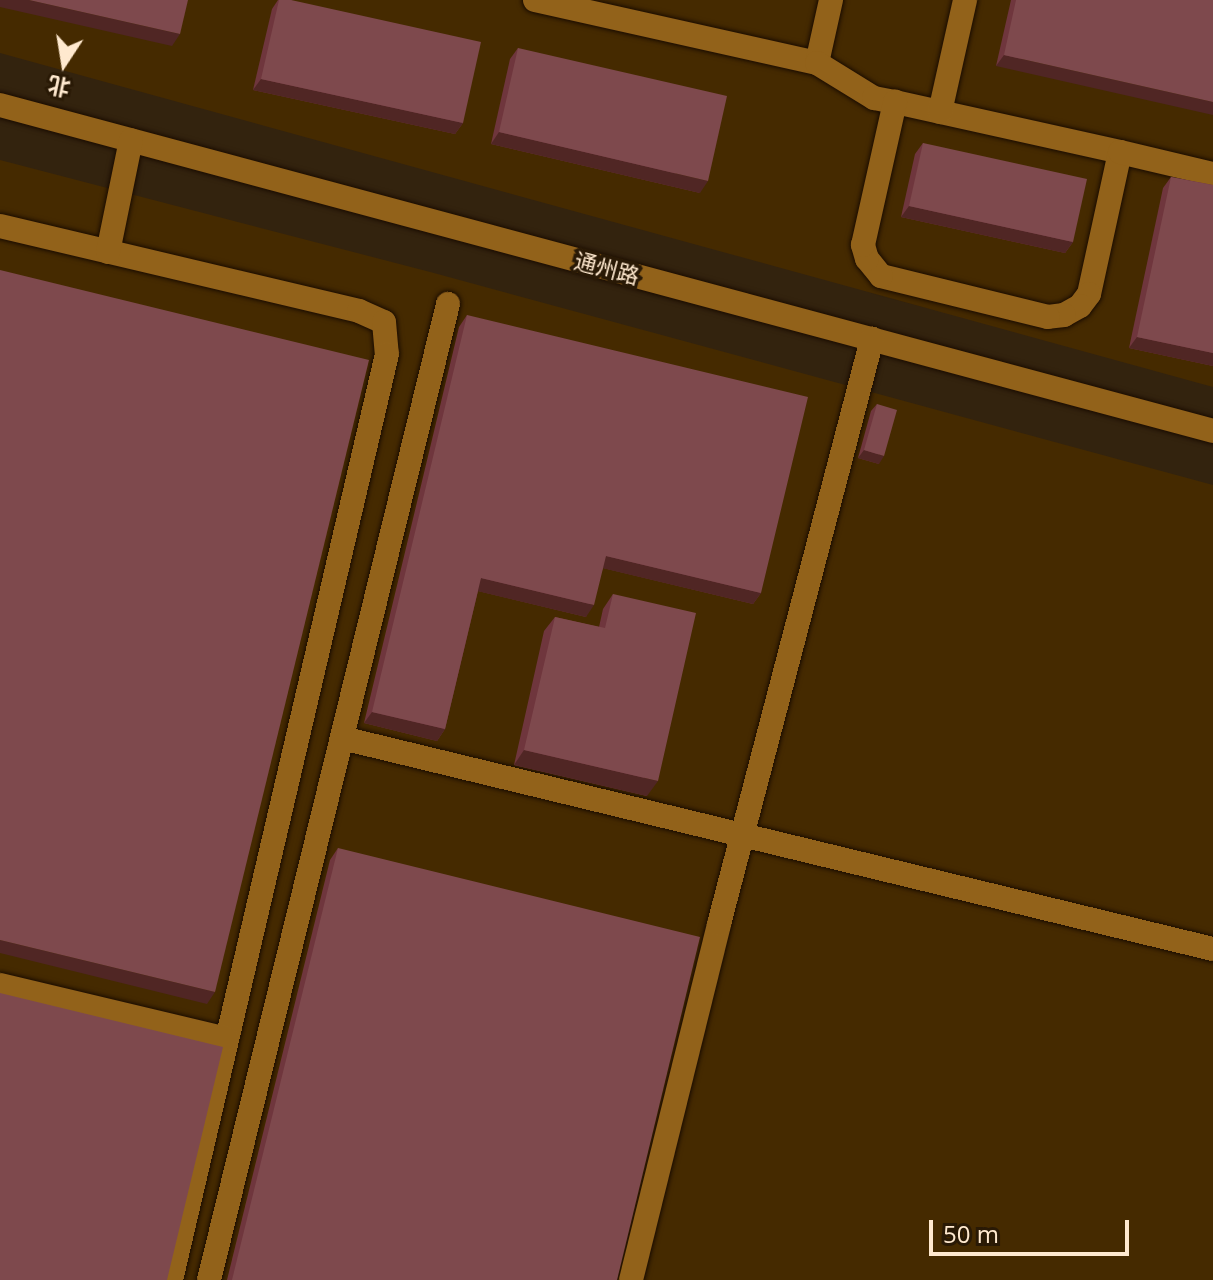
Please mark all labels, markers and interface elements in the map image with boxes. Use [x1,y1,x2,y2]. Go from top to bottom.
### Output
north arrow [24,24,104,104]
text: 北 [45,71,73,104]
street label: 通州路 [572,247,642,289]
scale bar [933,1204,1133,1254]
text: 50 m [943,1217,999,1250]

